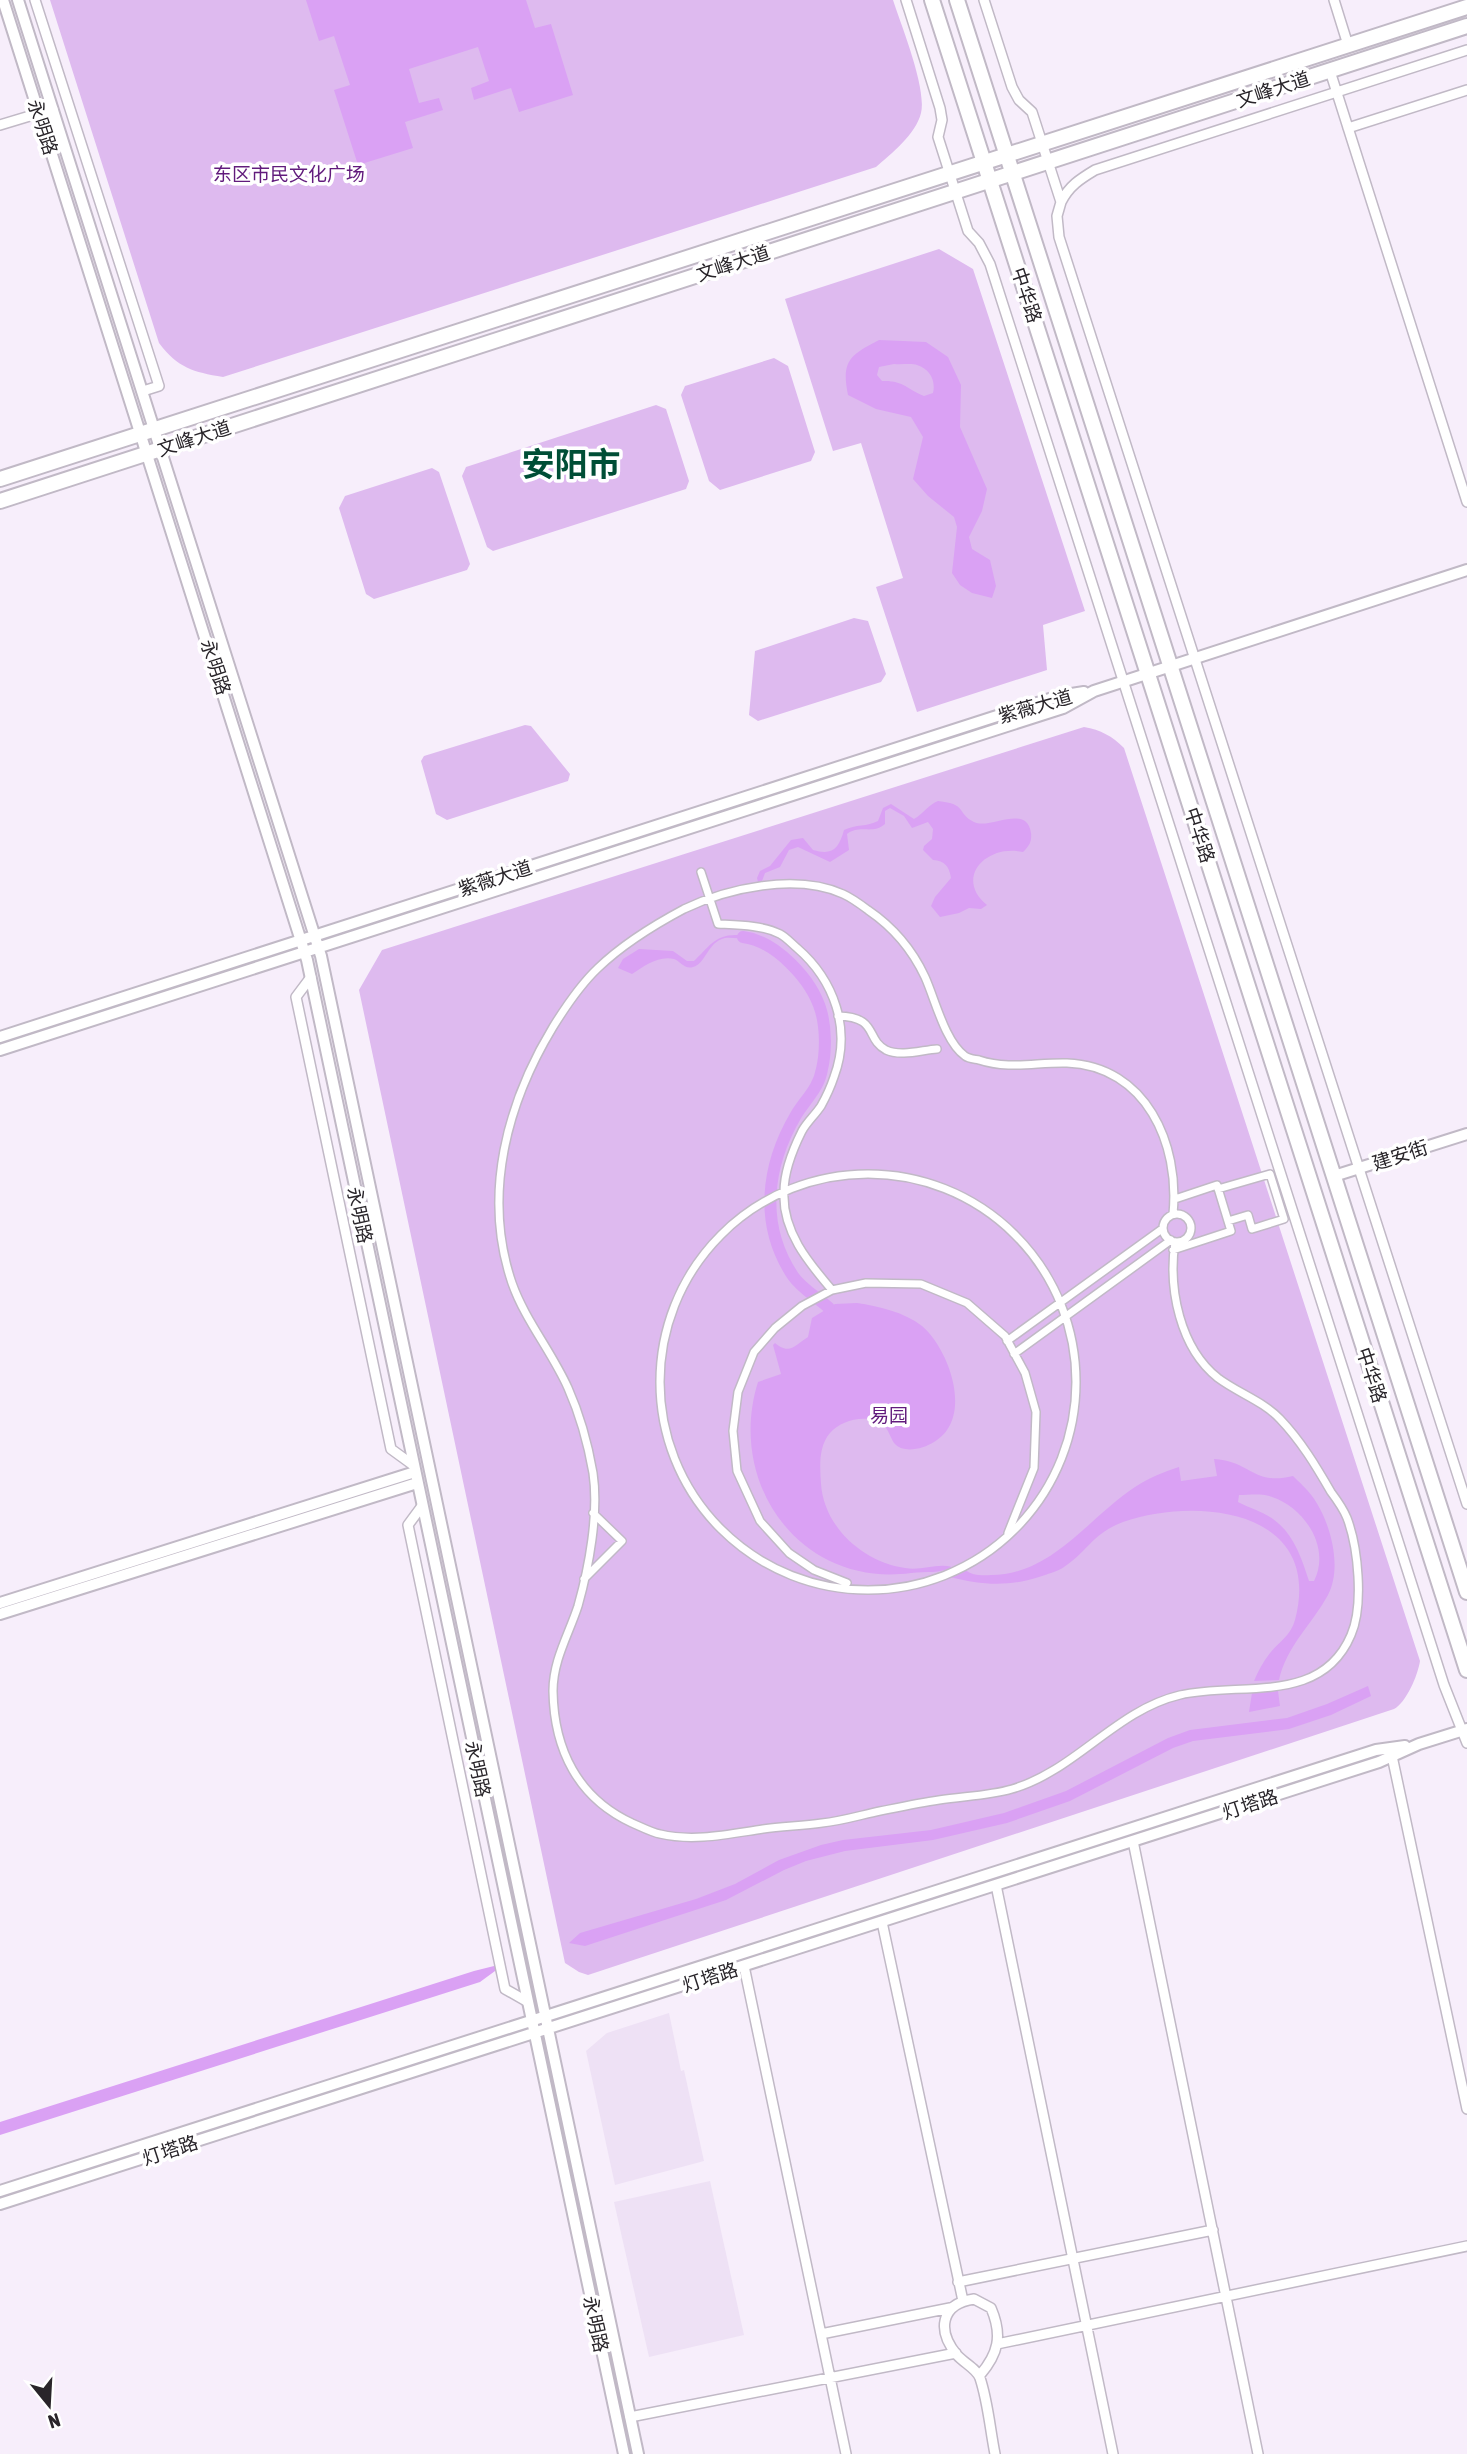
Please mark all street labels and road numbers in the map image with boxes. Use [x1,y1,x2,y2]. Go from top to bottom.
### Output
street label: 文峰大道 [1233,67,1313,111]
street label: 永明路 [24,96,62,158]
street label: 文峰大道 [693,241,773,285]
street label: 中华路 [1008,264,1046,326]
street label: 文峰大道 [154,416,234,460]
street label: 永明路 [197,636,235,698]
street label: 紫薇大道 [995,685,1075,727]
street label: 中华路 [1181,804,1219,866]
street label: 紫薇大道 [455,856,535,900]
street label: 建安街 [1369,1136,1431,1174]
street label: 永明路 [343,1185,377,1245]
street label: 中华路 [1353,1344,1391,1406]
street label: 永明路 [461,1739,495,1799]
street label: 灯塔路 [1219,1785,1281,1823]
street label: 灯塔路 [679,1958,741,1996]
street label: 灯塔路 [139,2131,201,2169]
street label: 永明路 [579,2294,613,2354]

